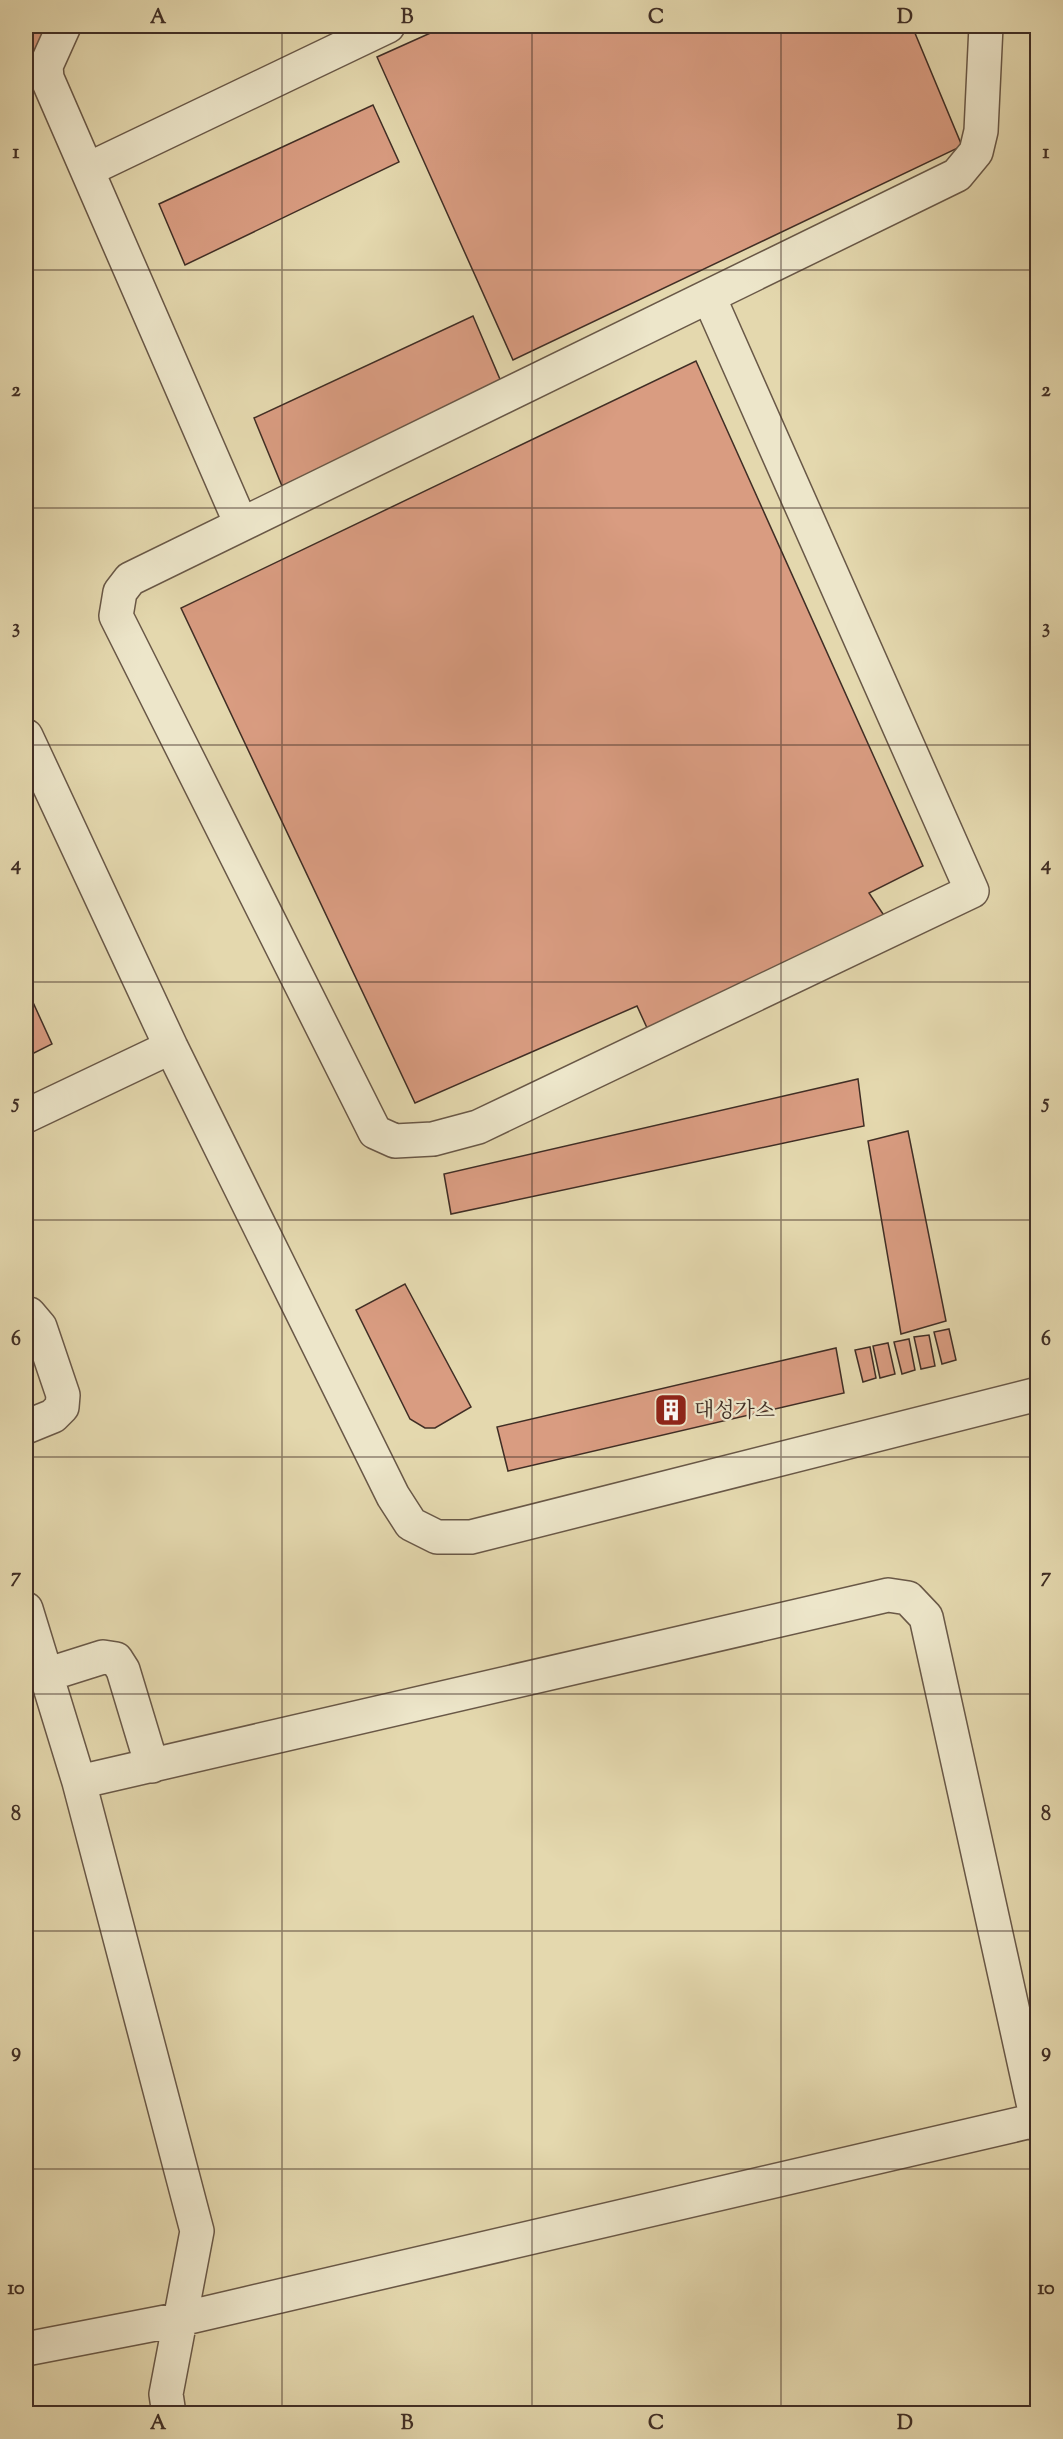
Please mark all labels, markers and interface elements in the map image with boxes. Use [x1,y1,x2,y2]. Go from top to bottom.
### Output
text: A [150,4,167,33]
text: B [401,4,414,33]
text: C [648,4,664,33]
text: D [897,4,913,33]
text: 1 [13,139,20,168]
text: 1 [1043,139,1050,168]
text: 2 [11,377,21,406]
text: 2 [1041,377,1051,406]
text: 3 [12,614,20,643]
text: 3 [1042,614,1050,643]
text: 4 [10,851,21,880]
text: 4 [1040,851,1051,880]
text: 5 [11,1089,20,1118]
text: 5 [1041,1089,1050,1118]
text: 6 [11,1326,21,1355]
text: 6 [1041,1326,1051,1355]
building icon: 대성가스 [653,1392,689,1428]
place label: 대성가스 [694,1397,775,1427]
text: 7 [11,1563,22,1592]
text: 7 [1041,1563,1052,1592]
text: 8 [11,1801,21,1830]
text: 8 [1041,1801,1051,1830]
text: 9 [11,2038,21,2067]
text: 9 [1041,2038,1051,2067]
text: 10 [7,2275,25,2304]
text: 10 [1037,2275,1055,2304]
text: A [150,2410,167,2439]
text: B [401,2410,414,2439]
text: C [648,2410,664,2439]
text: D [897,2410,913,2439]

